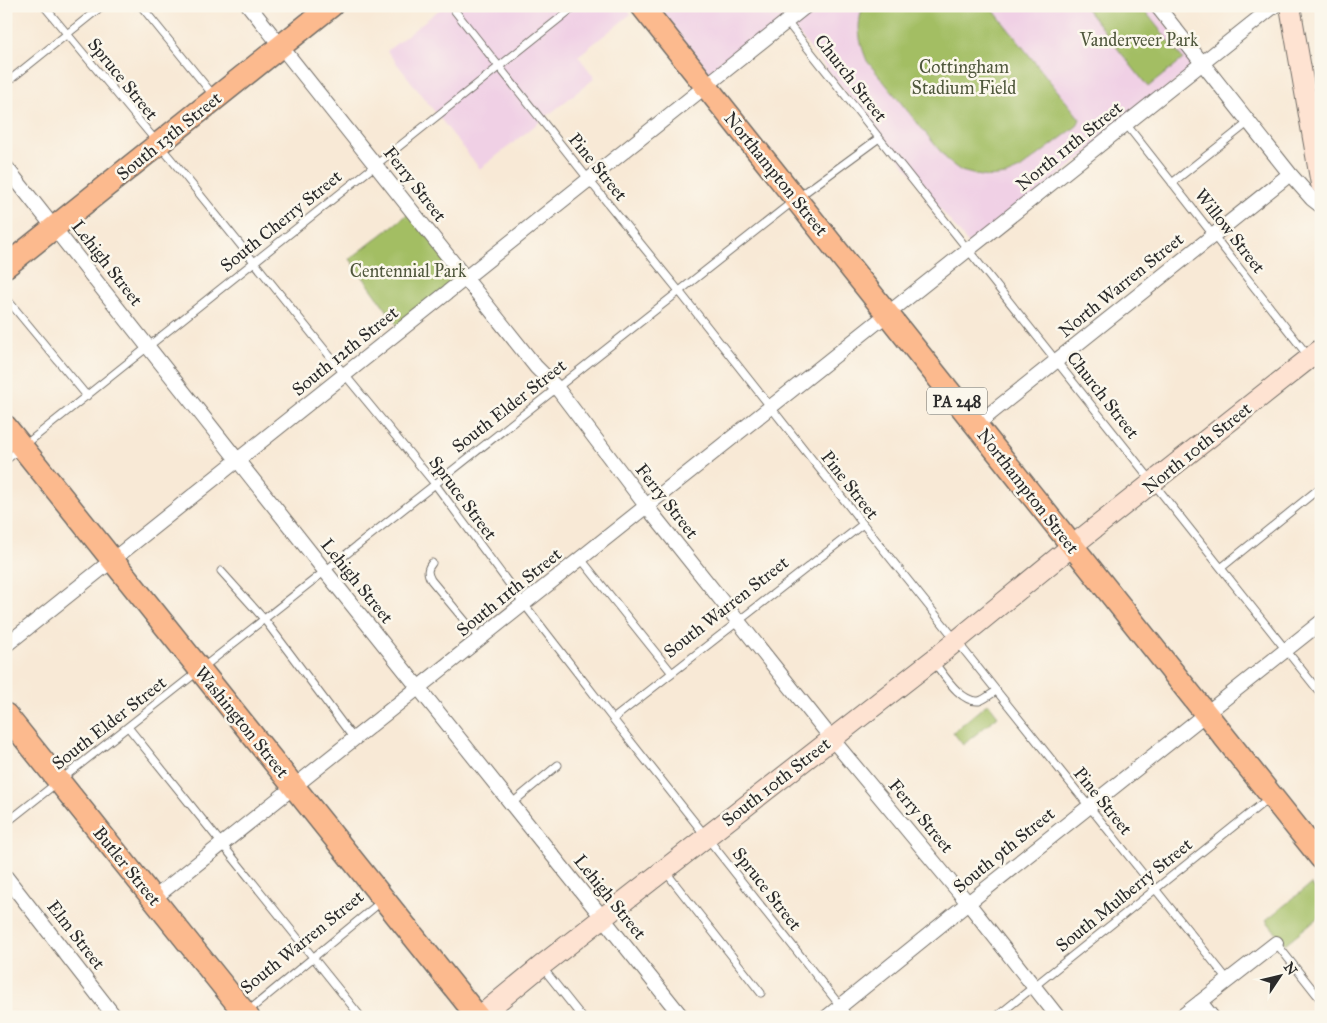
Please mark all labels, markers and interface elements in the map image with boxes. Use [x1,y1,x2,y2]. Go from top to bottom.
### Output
park label: Vanderveer Park [1079,29,1199,51]
street label: Church Street [810,30,892,126]
street label: Spruce Street [83,33,163,125]
park label: Cottingham Stadium Field [912,56,1016,99]
street label: South 13th Street [112,87,226,185]
street label: North 11th Street [1011,96,1127,196]
street label: Northampton Street [719,108,833,241]
street label: Pine Street [564,129,632,206]
street label: Ferry Street [379,142,452,226]
street label: South Cherry Street [216,165,347,277]
street label: Willow Street [1190,184,1270,278]
street label: Lehigh Street [66,216,148,311]
street label: North Warren Street [1054,228,1188,342]
park label: Centennial Park [350,260,467,282]
street label: South 12th Street [287,301,403,401]
street label: Church Street [1062,347,1144,443]
street label: South Elder Street [447,354,571,457]
road number: PA 248 [927,388,987,414]
street label: North 10th Street [1138,397,1256,499]
street label: Northampton Street [972,424,1084,558]
street label: Pine Street [816,446,884,524]
street label: Spruce Street [424,452,502,545]
street label: Ferry Street [631,459,704,543]
street label: Lehigh Street [315,534,398,629]
street label: South 11th Street [452,543,566,641]
street label: South Warren Street [659,551,793,663]
street label: Washington Street [189,662,294,783]
street label: South Elder Street [47,671,171,774]
street label: South 10th Street [717,732,835,831]
street label: Pine Street [1069,763,1137,840]
street label: Ferry Street [884,775,959,858]
street label: South 9th Street [949,802,1060,898]
street label: Butler Street [88,822,166,911]
street label: South Mulberry Street [1051,833,1197,957]
street label: Spruce Street [728,843,807,935]
street label: Lehigh Street [568,850,651,945]
street label: South Warren Street [236,885,369,999]
street label: Elm Street [42,896,110,974]
north arrow [1254,950,1304,1000]
text: N [1280,959,1301,979]

